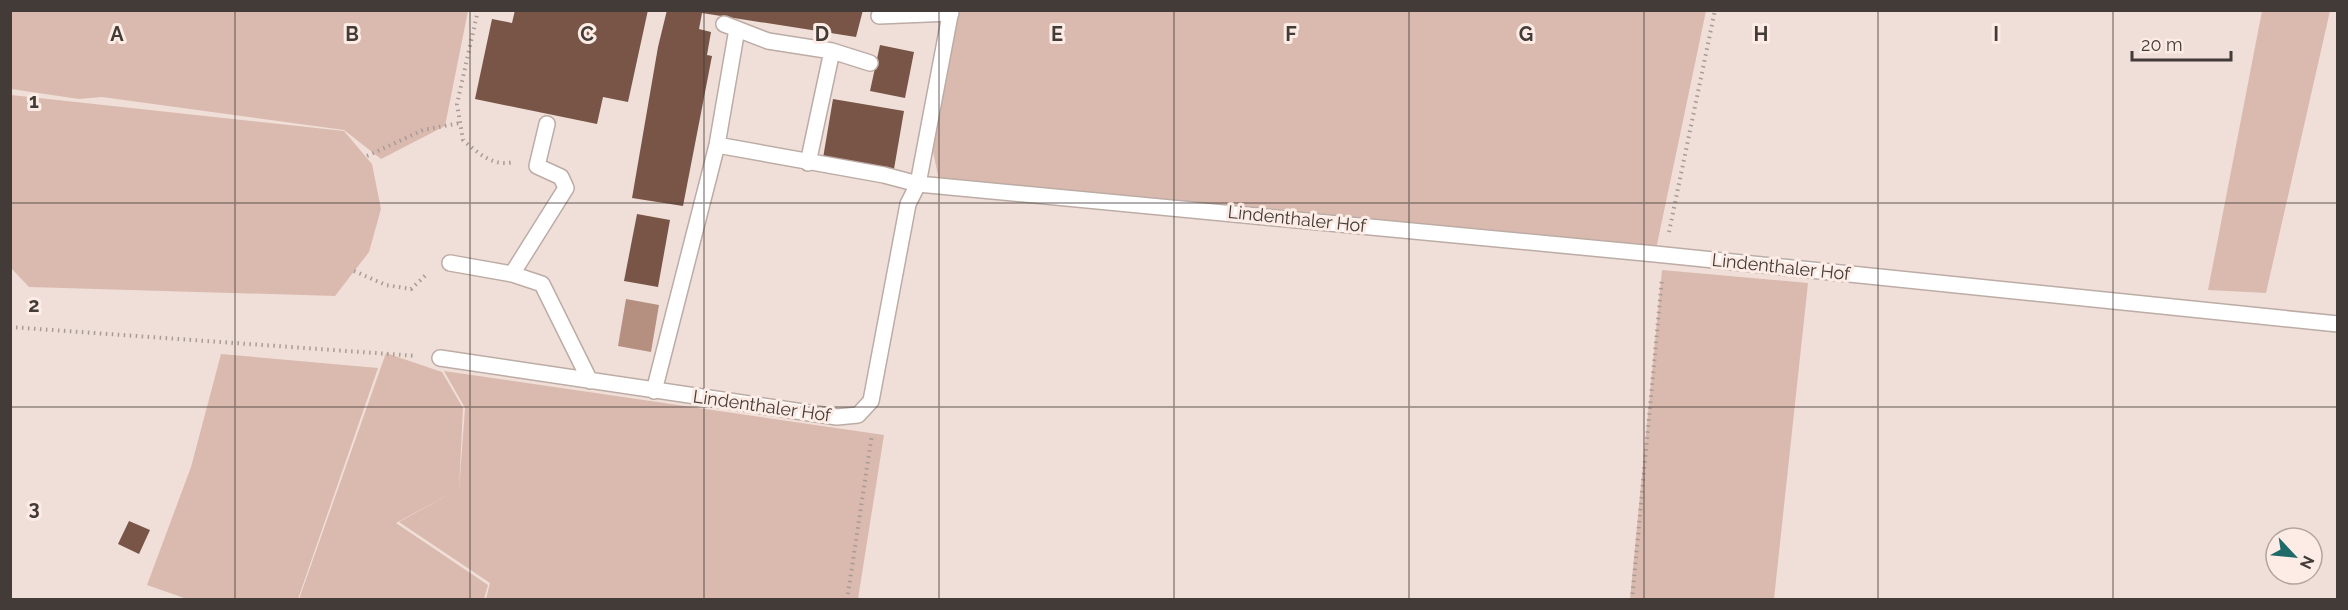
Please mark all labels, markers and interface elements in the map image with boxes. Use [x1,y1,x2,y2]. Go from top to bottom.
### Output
text: A [110,22,124,46]
text: B [345,22,359,46]
text: C [580,22,594,46]
text: D [815,22,829,46]
text: E [1051,22,1063,46]
text: F [1285,22,1297,46]
text: G [1519,22,1533,46]
text: H [1754,22,1768,46]
text: I [1993,22,1999,46]
scale bar [2132,24,2231,62]
text: 20 m [2141,34,2183,55]
text: 1 [29,89,39,113]
street label: Lindenthaler Hof [1227,201,1368,236]
street label: Lindenthaler Hof [1711,249,1852,284]
text: 2 [28,293,40,317]
street label: Lindenthaler Hof [692,385,833,426]
text: 3 [28,496,40,520]
north arrow [2264,526,2324,586]
text: N [2296,553,2318,572]

